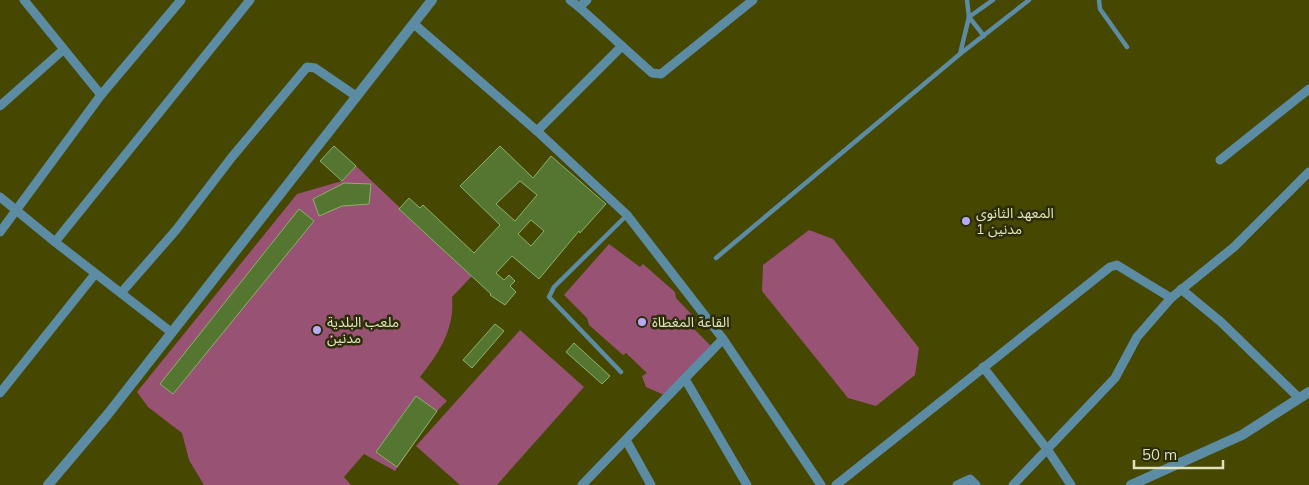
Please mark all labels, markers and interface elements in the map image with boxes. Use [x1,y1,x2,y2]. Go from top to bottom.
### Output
place label: المعهد الثانوي مدنين 1 [976,204,1054,238]
marker: المعهد الثانوي مدنين 1 [960,215,972,227]
place label: ملعب البلدية مدنين [327,313,399,347]
place label: القاعة المغطاة [652,313,730,331]
marker: القاعة المغطاة [636,316,648,328]
marker: ملعب البلدية مدنين [311,324,323,336]
scale bar [1134,438,1223,470]
text: 50 m [1142,445,1177,464]

